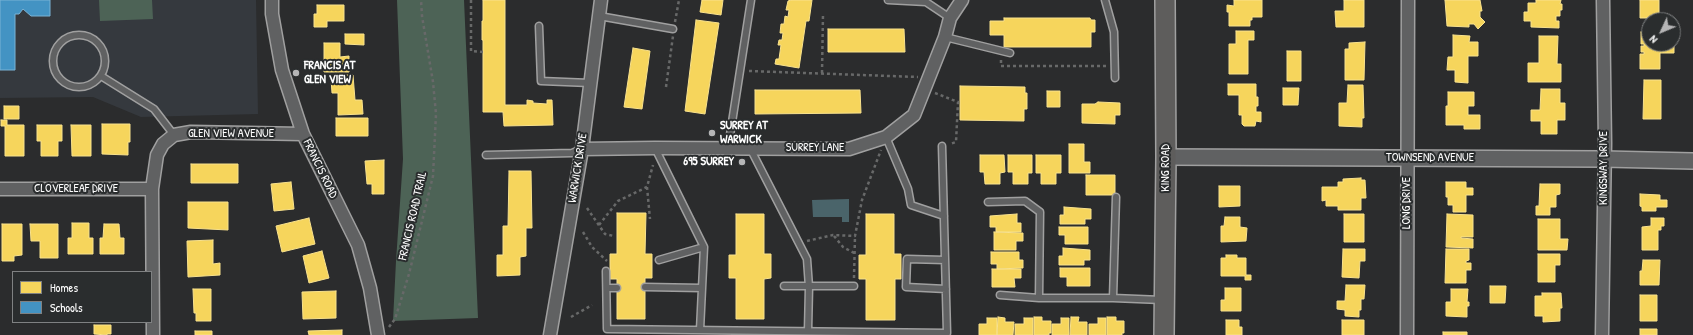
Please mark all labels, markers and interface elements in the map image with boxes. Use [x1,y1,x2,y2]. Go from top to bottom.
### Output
north arrow [1641,12,1681,52]
text: N [1646,33,1660,47]
place label: FRANCIS AT GLEN VIEW [304,59,355,87]
marker: FRANCIS AT GLEN VIEW [291,68,301,78]
place label: SURREY AT WARWICK [720,119,768,147]
street label: GLEN VIEW AVENUE [188,127,274,141]
marker: SURREY AT WARWICK [707,128,717,138]
street label: KINGSWAY DRIVE [1597,131,1611,205]
street label: WARWICK DRIVE [565,132,591,204]
street label: FRANCIS ROAD [300,137,340,201]
street label: SURREY LANE [786,141,844,155]
street label: KING ROAD [1159,144,1173,192]
street label: TOWNSEND AVENUE [1386,151,1474,165]
place label: 695 SURREY [683,155,734,169]
marker: 695 SURREY [737,157,747,167]
street label: FRANCIS ROAD TRAIL [396,170,430,262]
street label: LONG DRIVE [1400,177,1414,229]
street label: CLOVERLEAF DRIVE [34,182,118,196]
legend [12,271,152,323]
text: Homes [50,279,78,296]
text: Schools [50,299,83,316]

